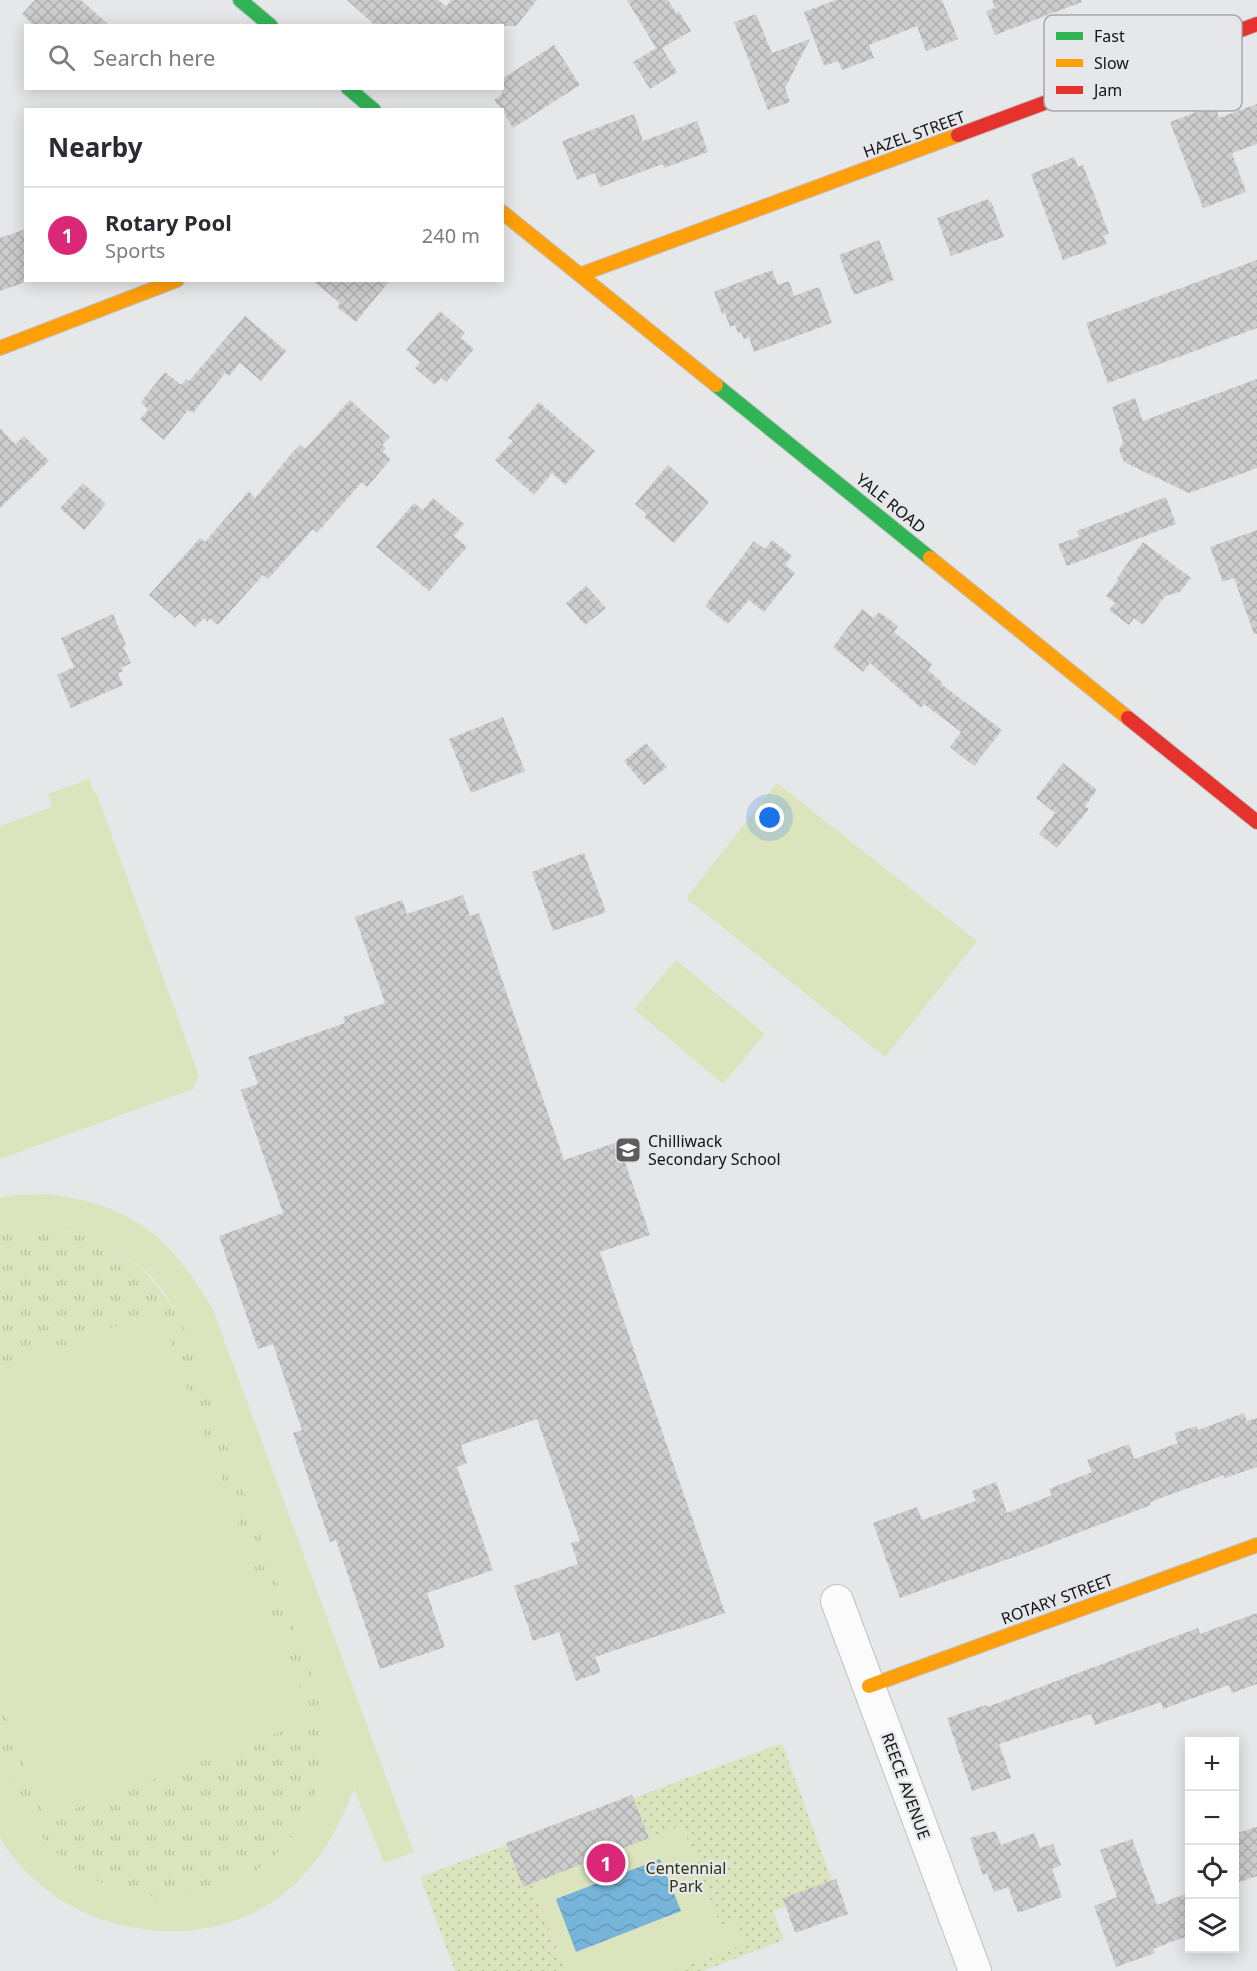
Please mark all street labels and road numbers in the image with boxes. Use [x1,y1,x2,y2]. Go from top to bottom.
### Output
street label: HAZEL STREET [860,105,968,163]
street label: YALE ROAD [852,468,930,538]
street label: ROTARY STREET [998,1569,1116,1629]
street label: REECE AVENUE [877,1730,935,1842]

